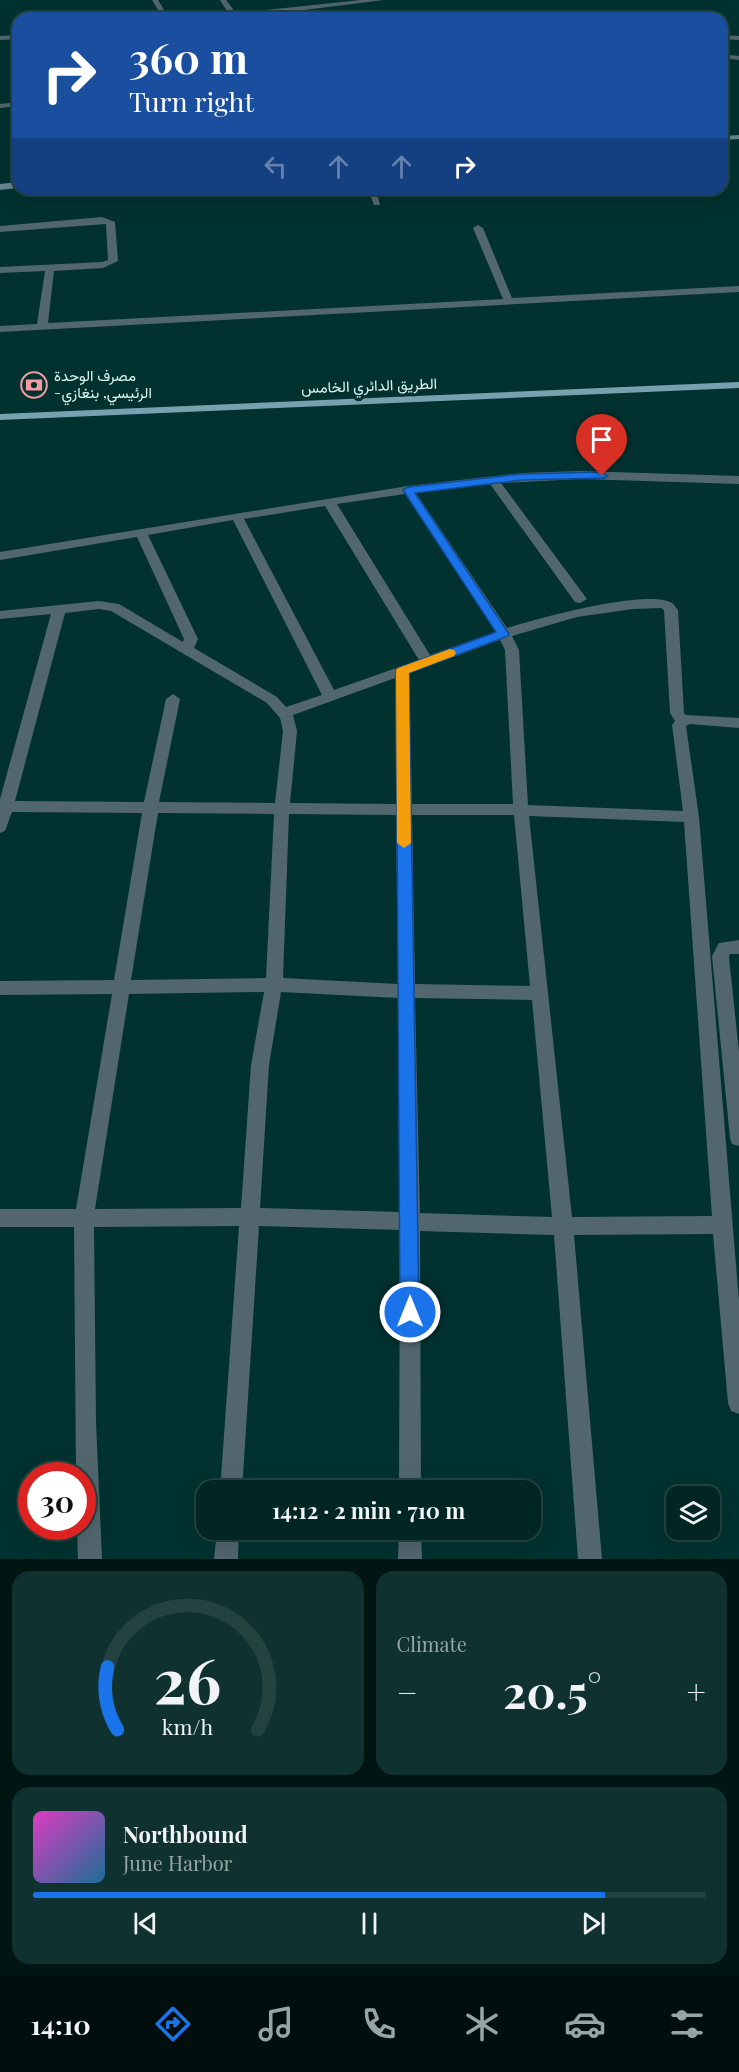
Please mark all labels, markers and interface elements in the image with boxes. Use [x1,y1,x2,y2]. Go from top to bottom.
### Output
text: 360 m [129,29,248,85]
icon: right [30,36,108,114]
text: Turn right [129,83,254,119]
icon: left [259,150,292,183]
icon: ahead [322,150,355,183]
icon: ahead [385,150,418,183]
icon: right [448,150,481,183]
place label: مصرف الوحدة -الرئيسي, بنغازي [54,365,152,406]
bank icon: مصرف الوحدة -الرئيسي, بنغازي [19,370,49,400]
street label: الطريق الدائري الخامس [301,373,437,401]
pin [576,414,627,476]
icon: arrive [585,423,618,456]
position arrow [378,1280,442,1344]
speed limit sign: 30 [18,1462,96,1540]
map controls [666,1486,720,1540]
button: layers [666,1486,720,1540]
text: 14:12 · 2 min · 710 m [272,1495,465,1525]
text: Climate [397,1630,467,1657]
text: 26 [154,1636,222,1720]
text: 20.5° [503,1660,602,1720]
text: − [397,1669,418,1713]
text: + [687,1669,706,1713]
text: km/h [162,1712,214,1740]
text: Northbound [123,1819,248,1849]
text: June Harbor [123,1849,233,1876]
icon: previous [129,1907,162,1940]
icon: pause [353,1907,386,1940]
icon: next [577,1907,610,1940]
icon: directions [152,2003,194,2045]
icon: music [255,2003,297,2045]
icon: phone [358,2003,400,2045]
icon: climate [461,2003,503,2045]
icon: car [564,2003,606,2045]
icon: filters [666,2003,708,2045]
text: 14:10 [30,2006,91,2042]

